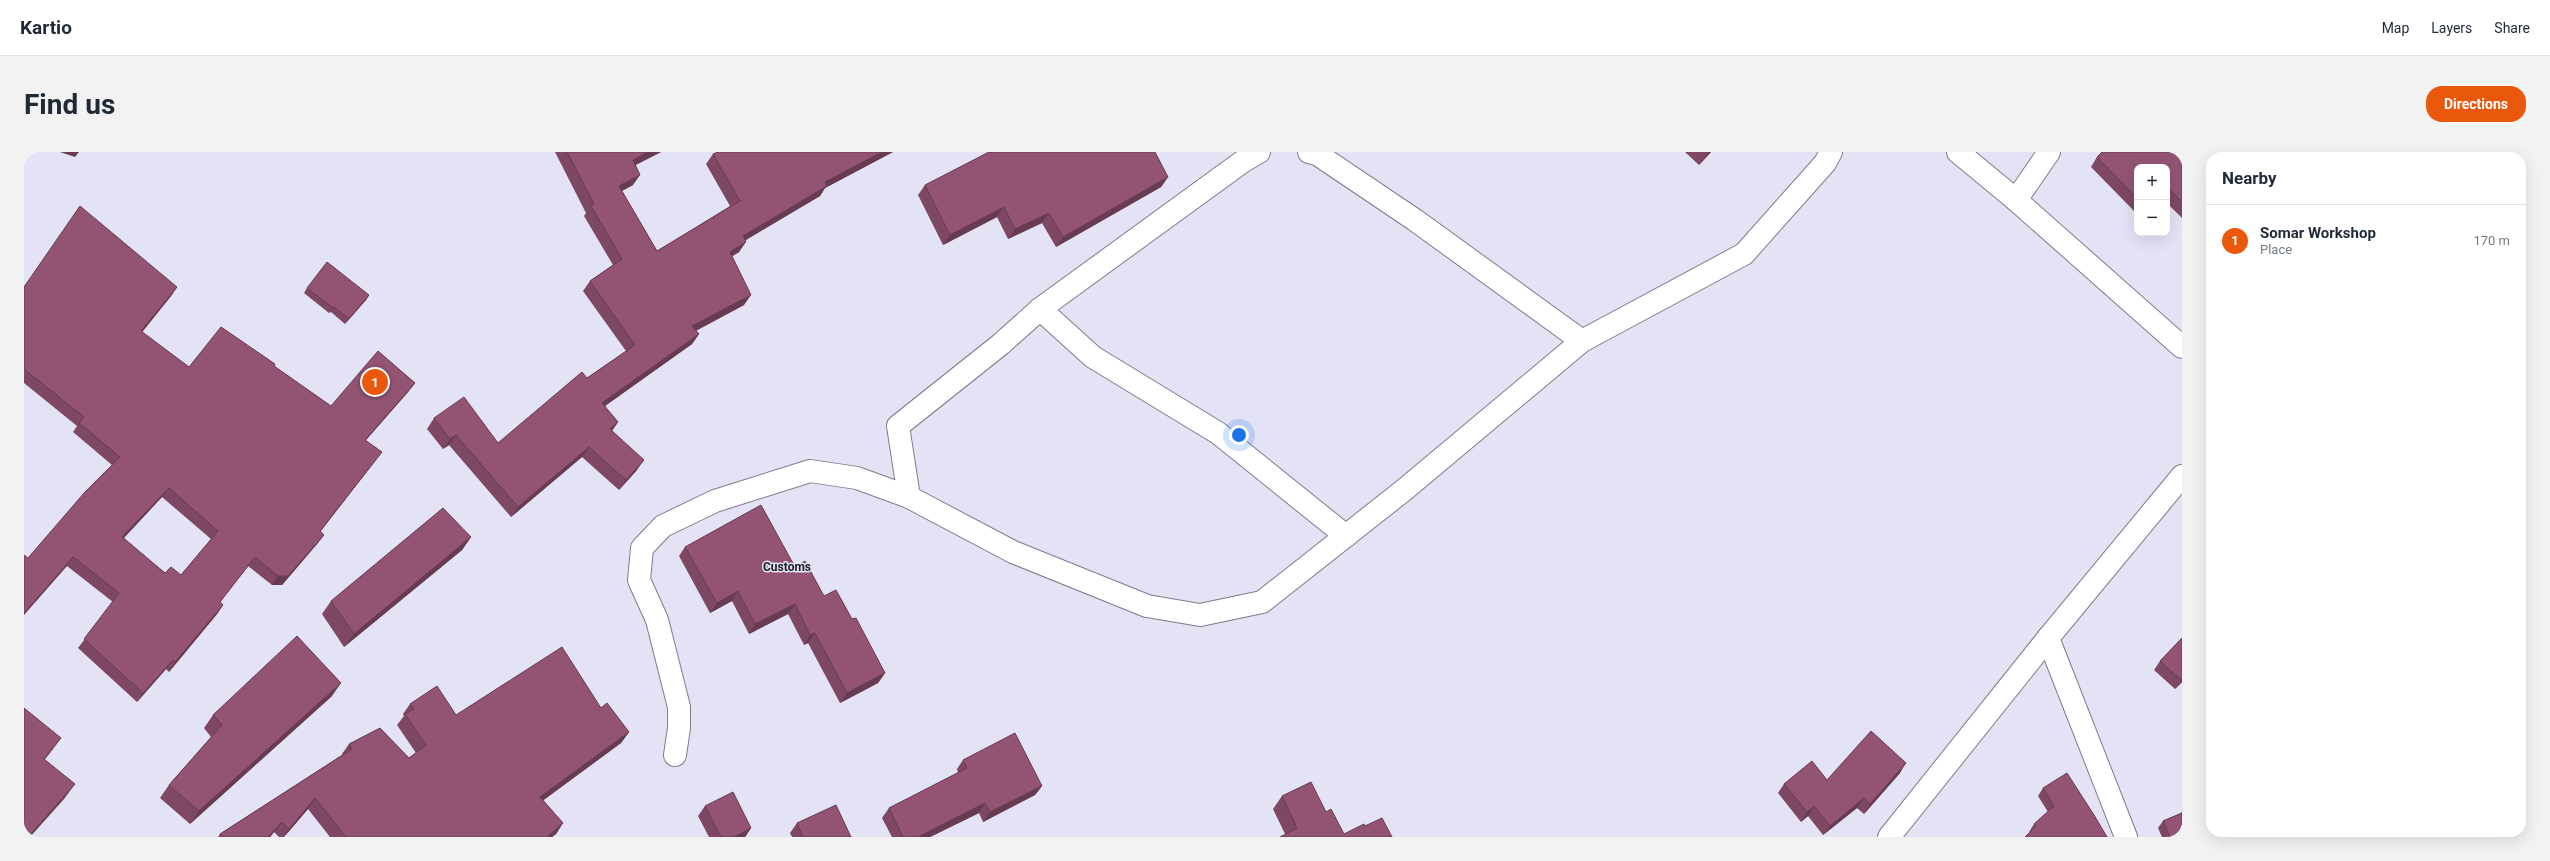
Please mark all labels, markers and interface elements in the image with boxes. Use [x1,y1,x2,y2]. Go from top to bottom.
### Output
text: Kartio [20,16,72,39]
text: Map [2382,20,2409,36]
text: Layers [2431,20,2472,36]
text: Share [2494,20,2530,36]
button: Directions [2426,86,2526,122]
text: Find us [24,88,115,121]
map controls [2134,164,2170,236]
button: + [2134,164,2170,200]
text: Nearby [2222,168,2277,188]
button: − [2134,200,2170,236]
text: Somar Workshop [2260,224,2376,242]
text: 1 [2231,233,2239,248]
text: 170 m [2473,233,2510,248]
text: Place [2260,242,2292,257]
pin: 1 [362,367,388,397]
your location [1229,425,1249,445]
district label: Customs [763,560,811,574]

